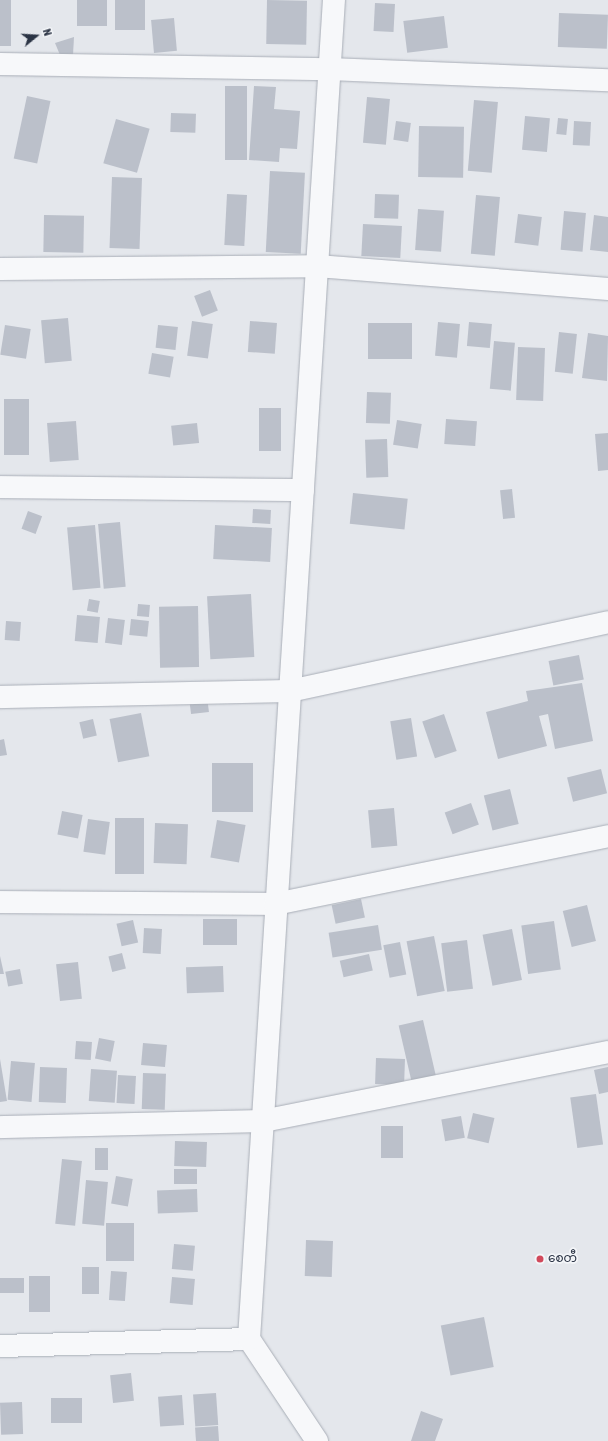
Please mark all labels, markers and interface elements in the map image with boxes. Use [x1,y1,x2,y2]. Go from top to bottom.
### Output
north arrow [16,16,56,56]
text: N [41,27,54,37]
place label: စေတီ [548,1252,577,1266]
marker: စေတီ [535,1254,545,1264]

